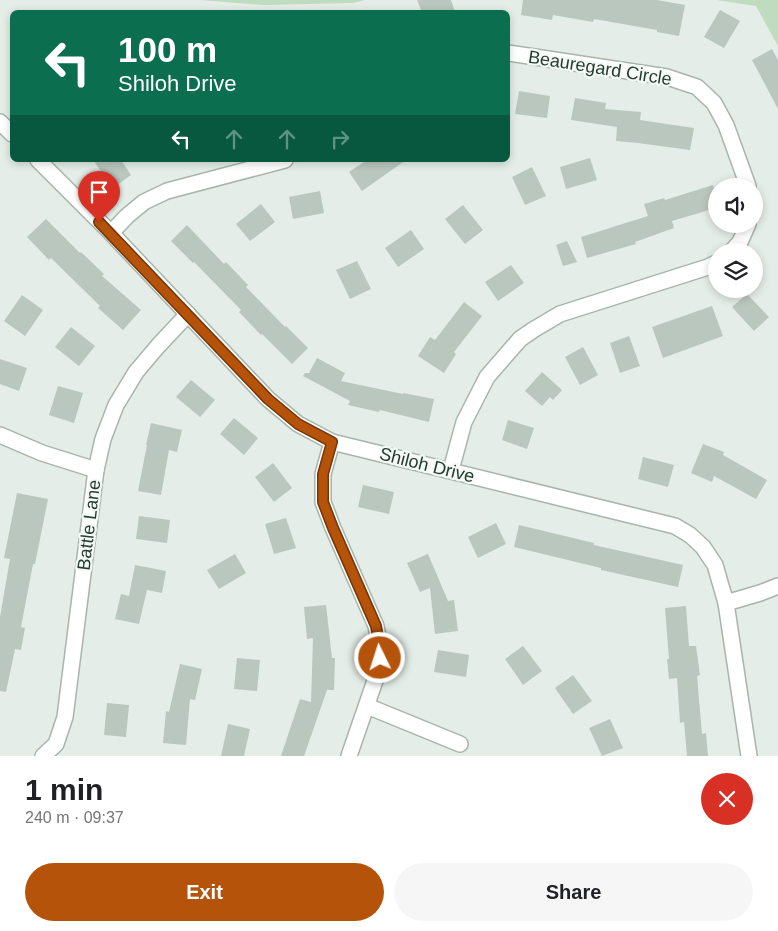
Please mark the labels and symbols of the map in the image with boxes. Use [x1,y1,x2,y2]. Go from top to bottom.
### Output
street label: Beauregard Circle [527,47,673,89]
pin [78,171,120,222]
street label: Shiloh Drive [377,444,477,486]
street label: Battle Lane [74,479,104,571]
position arrow [353,631,405,683]

